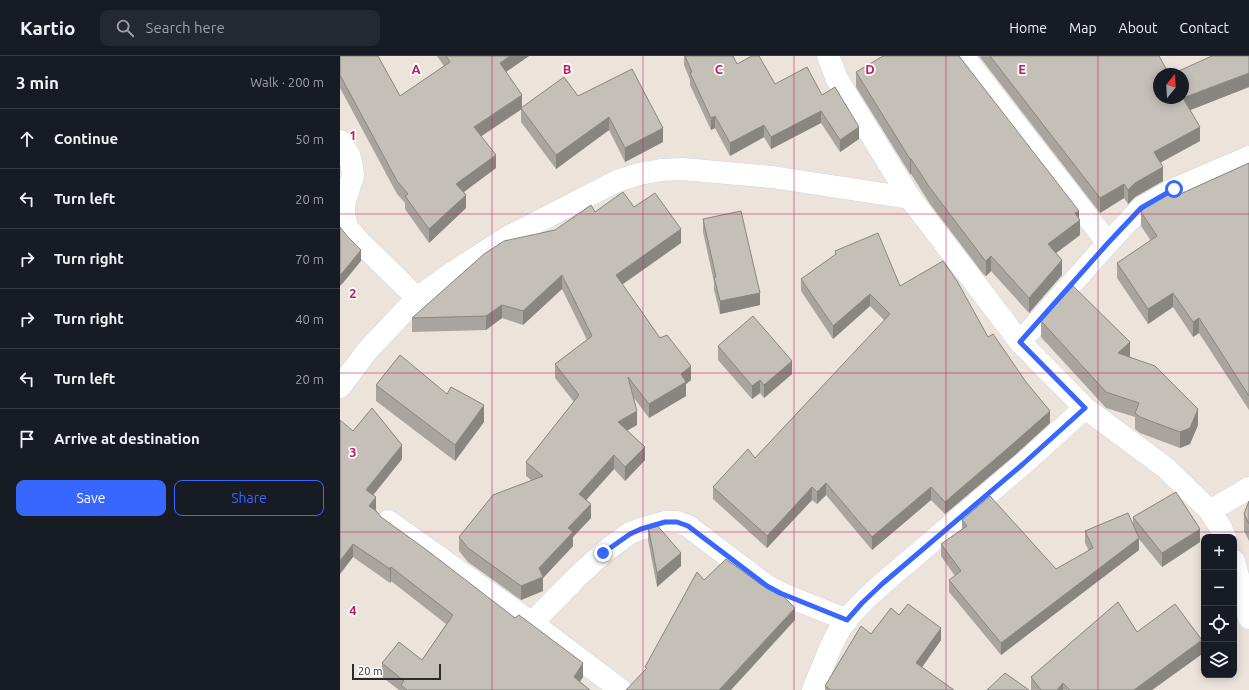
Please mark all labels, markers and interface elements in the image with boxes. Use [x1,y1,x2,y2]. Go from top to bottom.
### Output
search box [100,10,380,46]
text: Kartio [20,17,76,39]
icon: search [114,17,136,39]
text: Search here [146,19,225,36]
text: Home [1009,20,1047,36]
text: Map [1069,20,1097,36]
text: About [1119,20,1158,36]
text: Contact [1180,20,1229,36]
text: A [411,62,421,76]
text: B [563,62,572,76]
text: C [715,62,724,76]
text: D [865,62,875,76]
text: E [1018,62,1026,76]
north arrow [1153,68,1189,104]
text: 3 min [16,73,59,92]
text: Walk · 200 m [250,75,324,89]
icon: ahead [16,128,38,150]
text: 1 [349,128,357,142]
text: Continue [54,130,118,147]
text: 50 m [295,132,324,146]
route start [1165,180,1183,198]
icon: left [16,188,38,210]
text: Turn left [54,190,115,207]
text: 20 m [295,192,324,206]
icon: right [16,248,38,270]
text: Turn right [54,250,124,267]
text: 70 m [295,252,324,266]
text: 2 [349,286,357,300]
icon: right [16,308,38,330]
text: Turn right [54,310,124,327]
text: 40 m [295,312,324,326]
icon: left [16,368,38,390]
text: Turn left [54,370,115,387]
text: 20 m [295,372,324,386]
icon: arrive [16,428,38,450]
text: Arrive at destination [54,430,200,447]
text: 3 [349,445,357,459]
button: Save [16,480,166,516]
button: Share [174,480,324,516]
map controls [1201,534,1237,678]
button: + [1201,534,1237,570]
route end [594,544,612,562]
button: − [1201,570,1237,606]
text: 4 [349,603,357,617]
button: locate [1201,606,1237,642]
button: layers [1201,642,1237,678]
scale bar [352,662,441,681]
text: 20 m [358,665,382,677]

